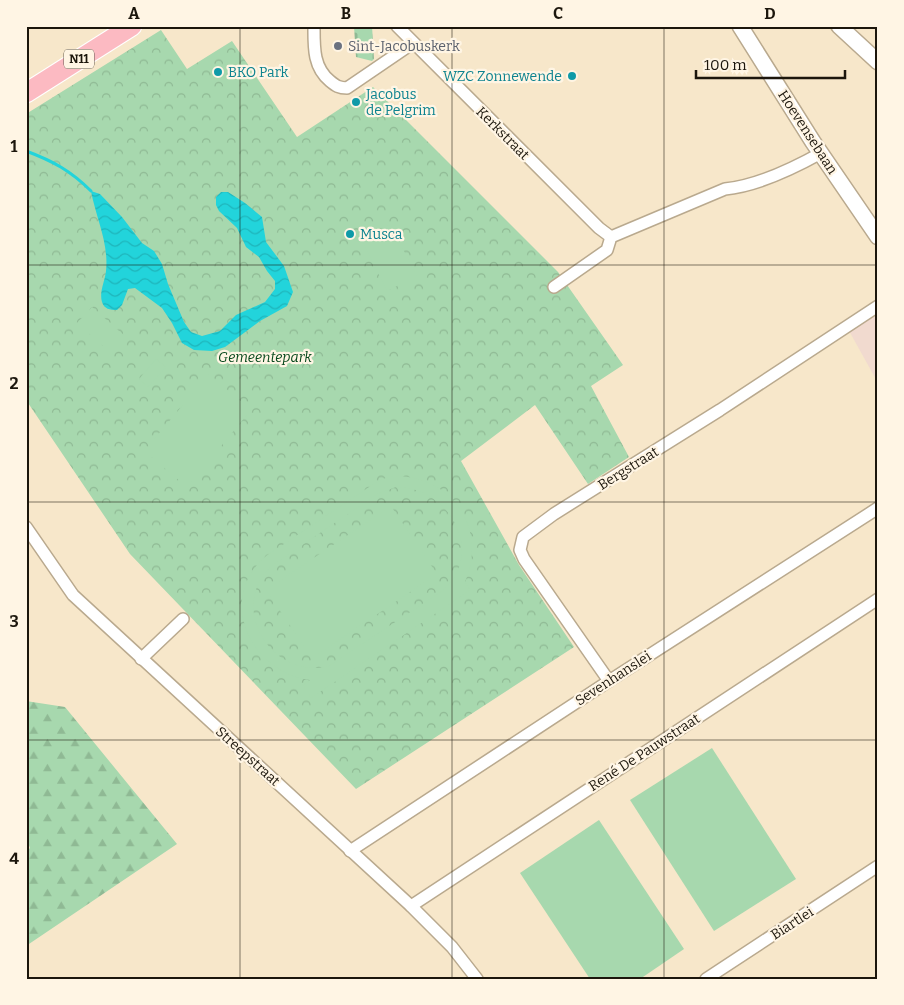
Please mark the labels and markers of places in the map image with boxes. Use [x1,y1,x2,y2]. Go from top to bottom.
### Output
place label: Sint-Jacobuskerk [348,38,460,55]
marker: Sint-Jacobuskerk [332,40,344,52]
place label: BKO Park [228,64,289,81]
marker: BKO Park [212,66,224,78]
place label: WZC Zonnewende [443,68,562,85]
marker: WZC Zonnewende [566,70,578,82]
place label: Jacobus de Pelgrim [365,86,436,119]
marker: Jacobus de Pelgrim [350,96,362,108]
place label: Musca [360,226,403,243]
marker: Musca [344,228,356,240]

